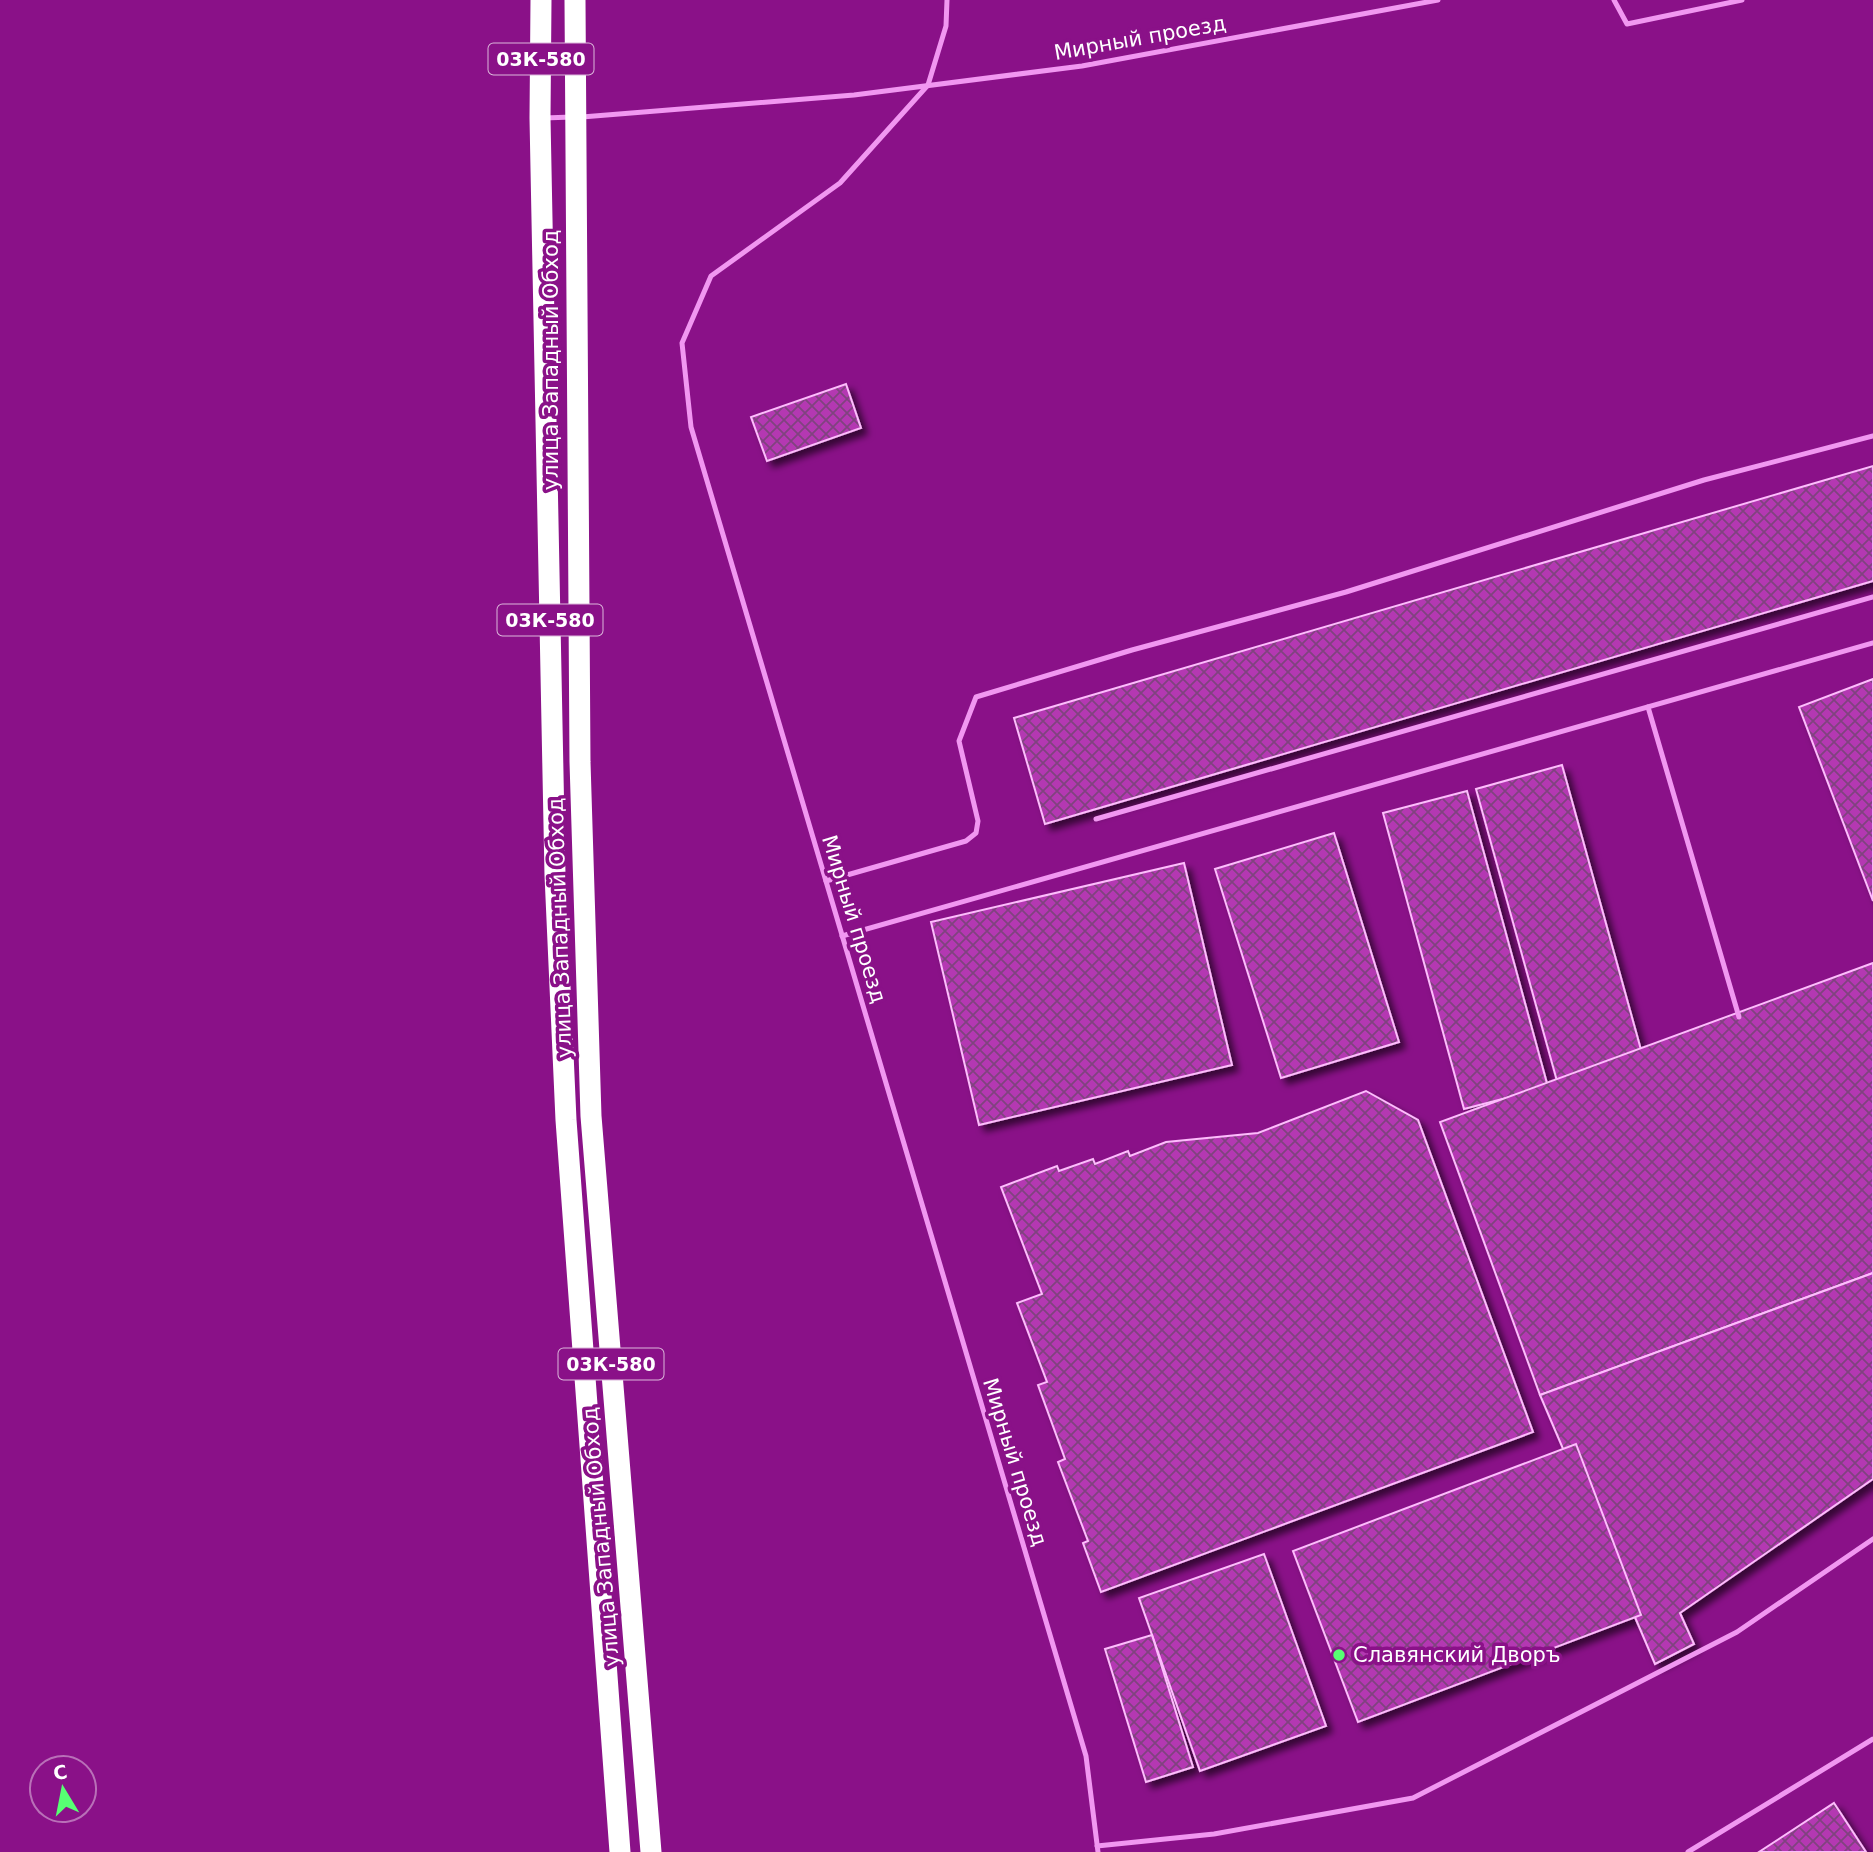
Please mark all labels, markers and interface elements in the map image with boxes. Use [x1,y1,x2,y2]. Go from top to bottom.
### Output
street label: Мирный проезд [1052,11,1228,65]
road number: 03К-580 [489,44,594,74]
street label: улица Западный Обход [539,230,563,490]
road number: 03К-580 [498,604,602,636]
street label: улица Западный Обход [543,797,577,1059]
street label: Мирный проезд [817,832,891,1006]
road number: 03К-580 [558,1348,664,1380]
street label: Мирный проезд [978,1375,1052,1549]
street label: улица Западный Обход [578,1406,624,1668]
place label: Cлавянский Дворъ [1353,1643,1561,1667]
marker: Cлавянский Дворъ [1331,1647,1347,1663]
north arrow [28,1754,98,1824]
text: С [51,1760,69,1784]

